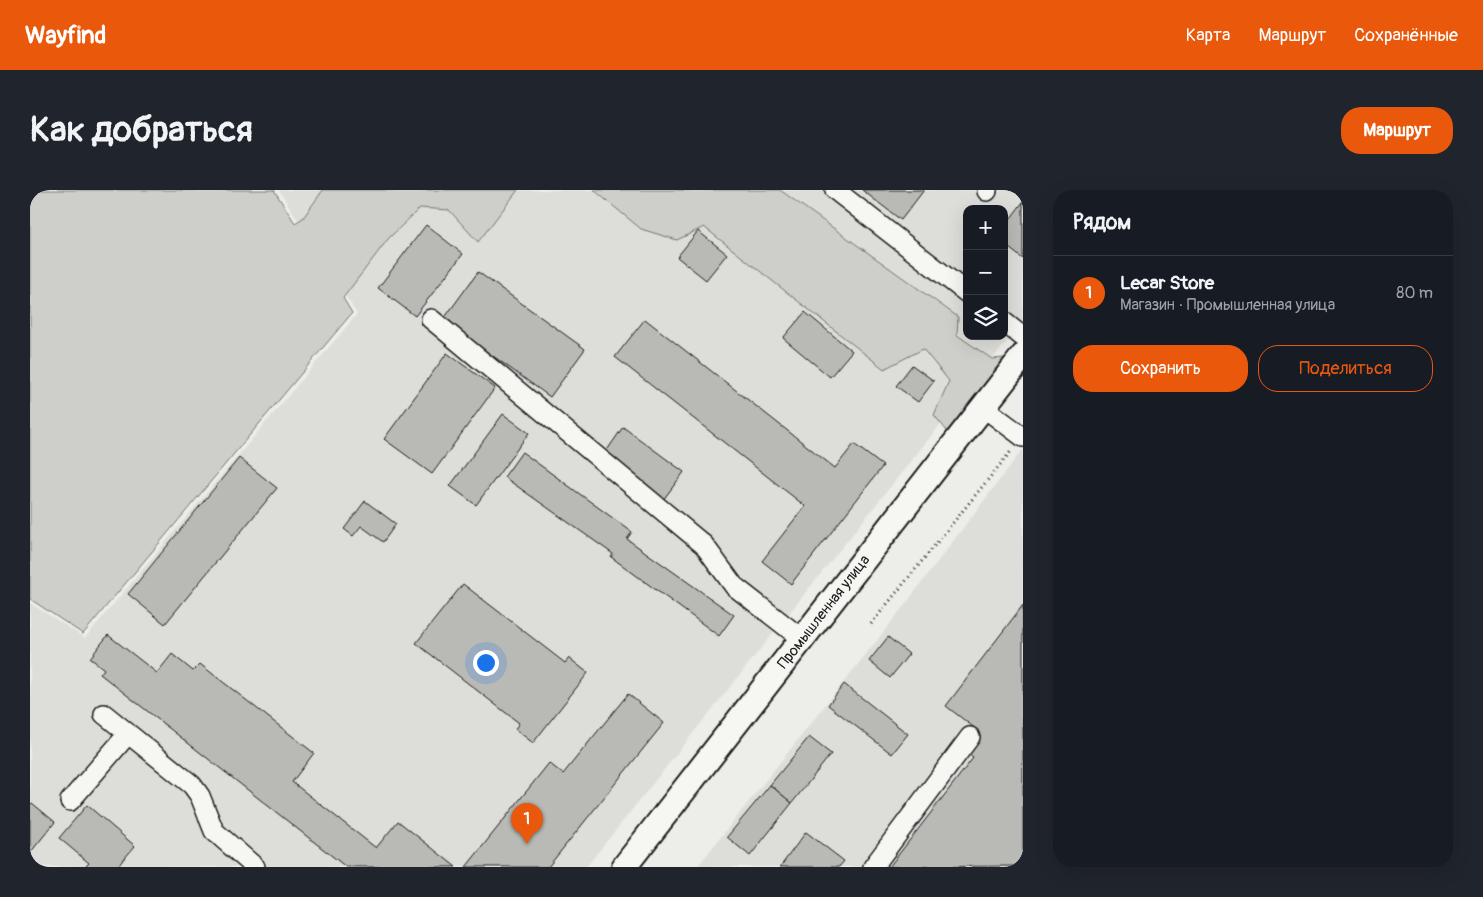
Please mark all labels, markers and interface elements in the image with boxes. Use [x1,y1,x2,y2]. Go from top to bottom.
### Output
text: Wayfind [25,21,106,50]
text: Карта [1186,24,1230,47]
text: Маршрут [1258,24,1326,47]
text: Сохранённые [1354,24,1458,47]
button: Маршрут [1341,107,1453,154]
text: Как добраться [30,108,253,152]
map controls [963,205,1008,340]
button: + [963,205,1008,250]
text: Рядом [1073,209,1131,236]
button: − [963,250,1008,295]
text: Lecar Store [1120,271,1214,295]
text: 1 [1086,283,1092,303]
text: 80 m [1396,283,1433,303]
button: layers [963,295,1008,340]
text: Магазин · Промышленная улица [1120,295,1335,315]
button: Сохранить [1073,345,1248,392]
button: Поделиться [1258,345,1433,392]
street label: Промышленная улица [773,551,874,672]
your location [473,650,499,676]
pin: 1 [511,803,543,844]

